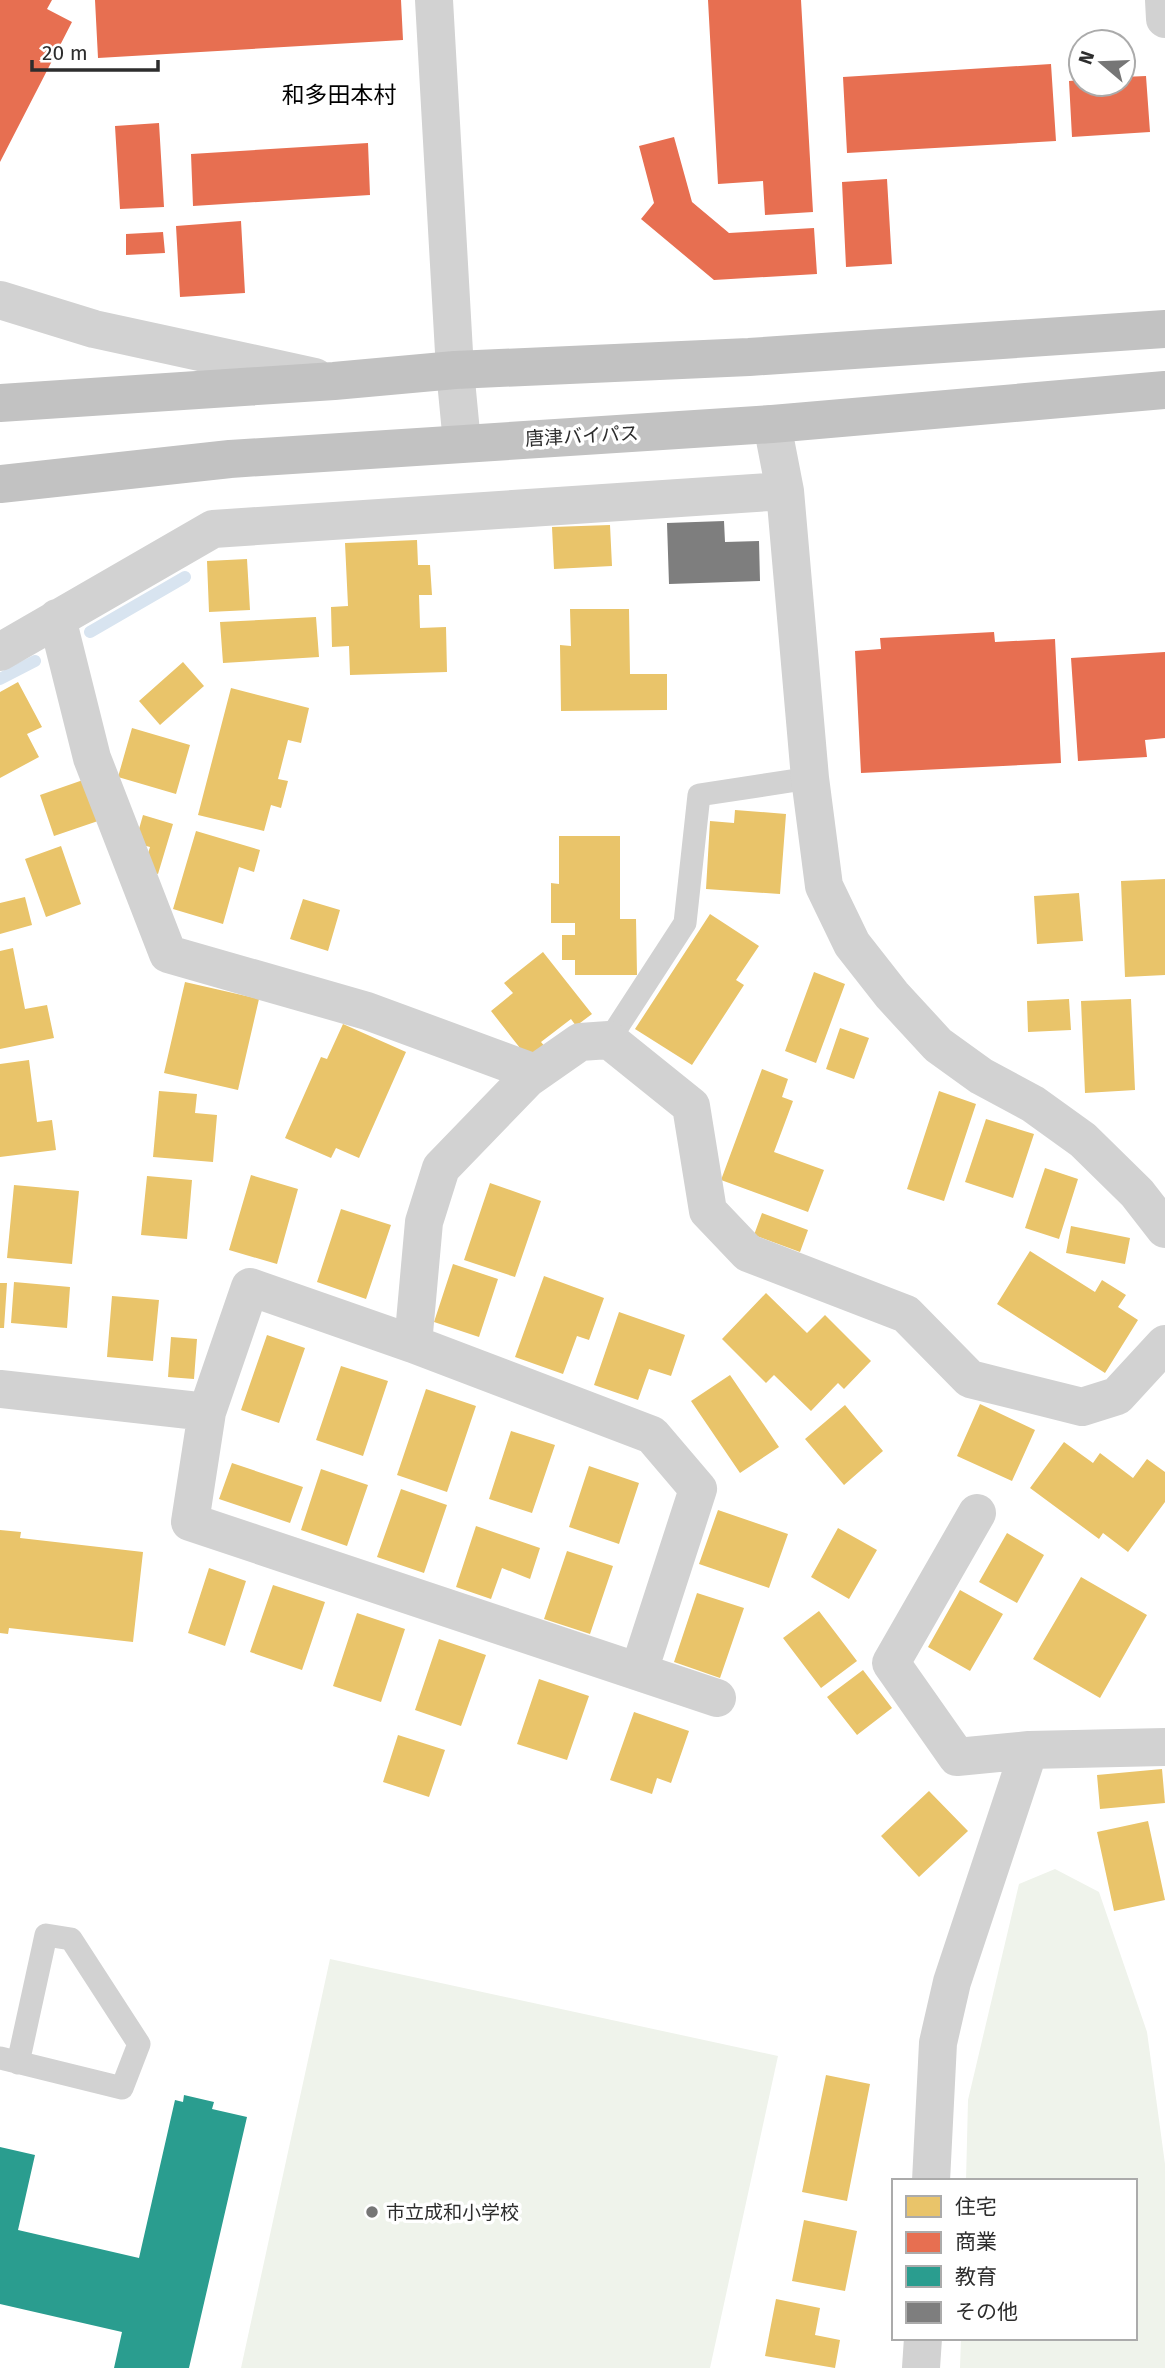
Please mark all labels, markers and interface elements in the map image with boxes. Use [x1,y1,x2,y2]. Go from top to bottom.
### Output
scale bar [32,28,158,72]
north arrow [1067,28,1137,98]
text: 20 m [42,40,88,66]
text: N [1073,48,1099,67]
district label: 和多田本村 [282,81,397,109]
street label: 唐津バイパス [525,422,639,450]
legend [892,2179,1137,2340]
text: 住宅 [955,2194,997,2220]
place label: 市立成和小学校 [386,2201,519,2224]
marker: 市立成和小学校 [364,2204,380,2220]
text: 商業 [955,2229,997,2255]
text: 教育 [955,2264,997,2290]
text: その他 [955,2299,1018,2325]

